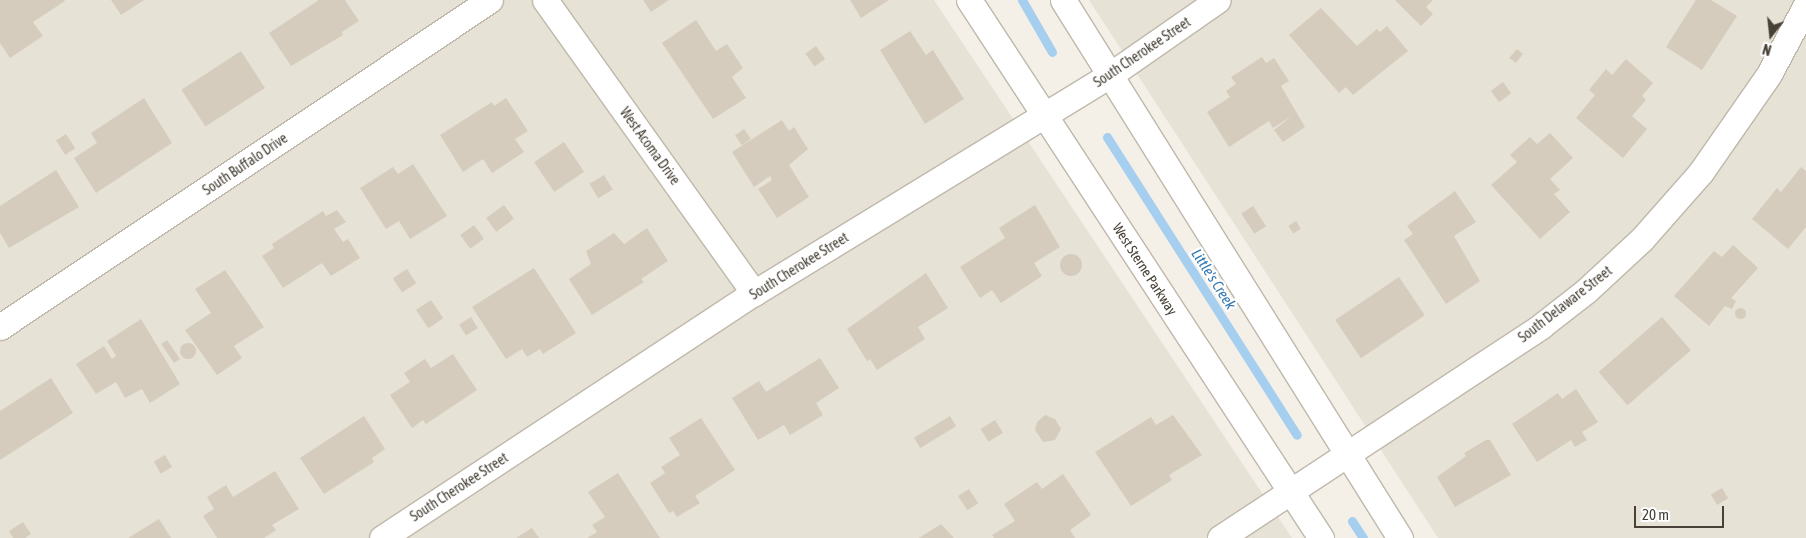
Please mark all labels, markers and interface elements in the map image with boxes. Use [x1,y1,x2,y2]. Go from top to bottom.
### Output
north arrow [1746,10,1796,60]
street label: South Cherokee Street [1090,13,1194,91]
text: N [1761,41,1773,58]
street label: West Acoma Drive [616,104,684,188]
street label: South Buffalo Drive [199,129,291,199]
street label: West Sterne Parkway [1109,220,1181,318]
street label: South Cherokee Street [747,229,851,303]
water label: Little's Creek [1188,245,1240,313]
street label: South Delaware Street [1515,262,1615,346]
street label: South Cherokee Street [407,449,511,525]
scale bar [1636,496,1726,528]
text: 20 m [1642,506,1669,523]

